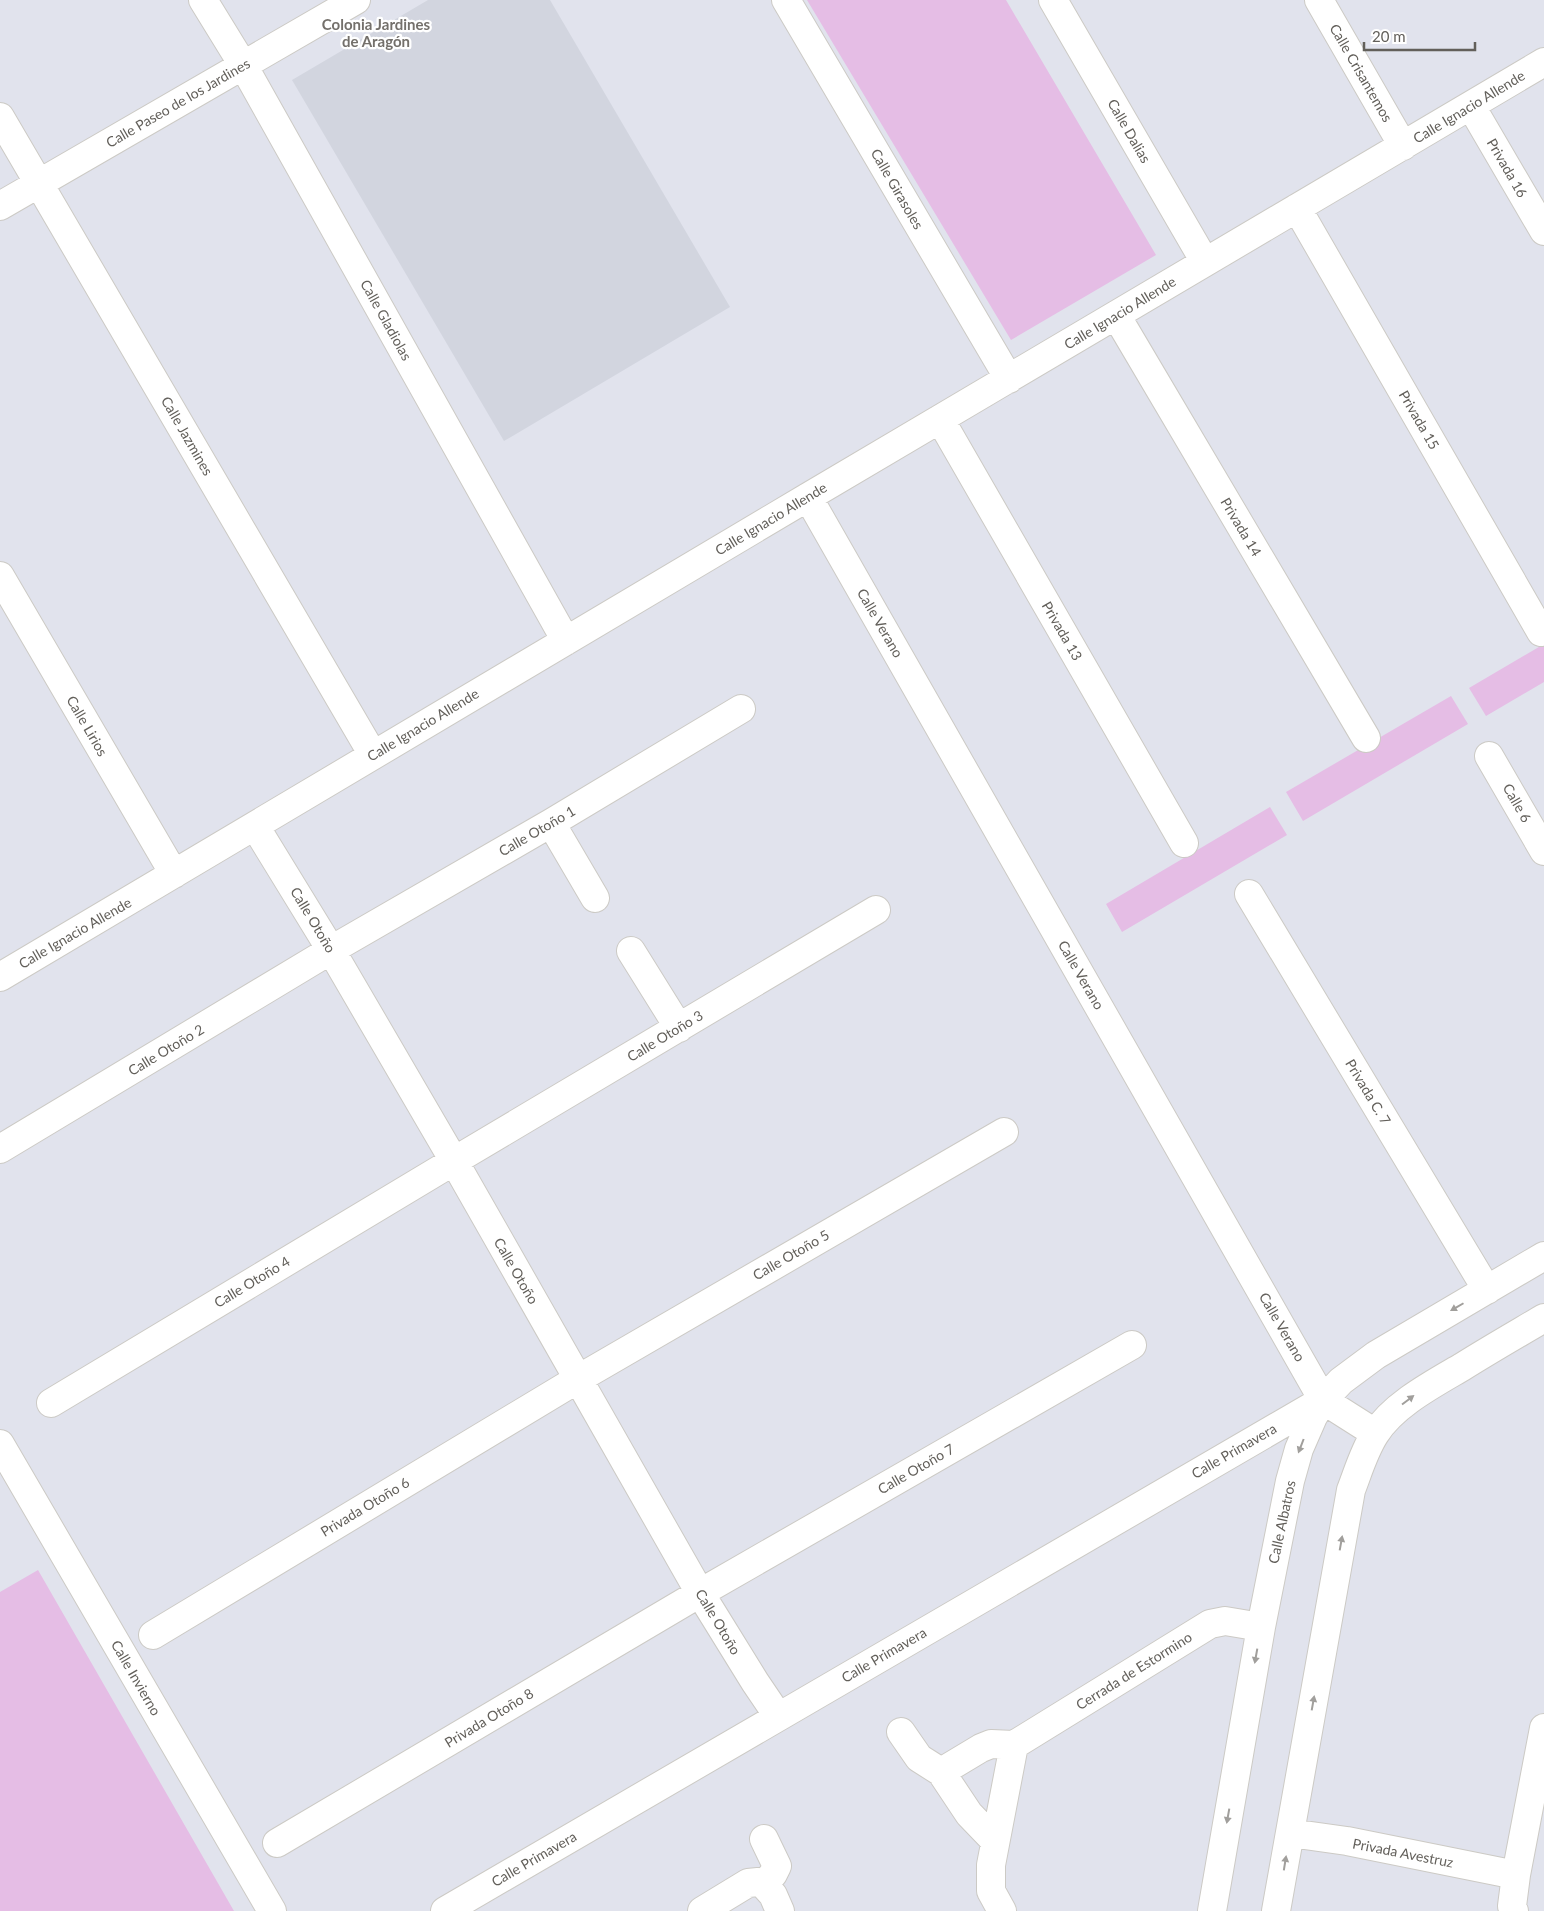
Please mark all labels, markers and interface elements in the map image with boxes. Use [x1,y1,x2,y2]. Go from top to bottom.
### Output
district label: Colonia Jardines de Aragón [322,15,431,50]
scale bar [1364,20,1475,52]
street label: Calle Crisantemos [1326,21,1396,125]
text: 20 m [1372,27,1406,45]
street label: Calle Paseo de los Jardines [103,54,253,151]
street label: Calle Ignacio Allende [1410,67,1528,147]
street label: Calle Dalias [1104,96,1155,166]
street label: Privada 16 [1484,135,1531,200]
street label: Calle Girasoles [868,145,927,232]
street label: Calle Ignacio Allende [1061,273,1179,353]
street label: Calle Gladiolas [357,276,416,363]
street label: Privada 15 [1396,387,1443,452]
street label: Calle Jazmines [158,393,217,478]
street label: Calle Ignacio Allende [712,479,830,559]
street label: Privada 14 [1217,494,1266,559]
street label: Calle Verano [854,585,907,660]
street label: Privada 13 [1039,598,1086,663]
street label: Calle Ignacio Allende [364,685,482,765]
street label: Calle Lirios [63,693,112,759]
street label: Calle 6 [1500,780,1535,825]
street label: Calle Otoño 1 [495,802,578,859]
street label: Calle Otoño [287,884,340,956]
street label: Calle Ignacio Allende [15,893,134,972]
street label: Calle Verano [1055,937,1108,1012]
street label: Calle Otoño 3 [624,1006,706,1065]
street label: Calle Otoño 2 [125,1020,207,1079]
street label: Privada C. 7 [1342,1056,1395,1128]
street label: Calle Otoño 5 [749,1226,832,1283]
street label: Calle Otoño [491,1235,542,1307]
street label: Calle Otoño 4 [211,1252,293,1311]
street label: Calle Verano [1256,1289,1309,1364]
one-way arrow [1450,1303,1463,1312]
one-way arrow [1401,1395,1414,1406]
street label: Calle Primavera [1188,1419,1279,1482]
one-way arrow [1296,1439,1304,1453]
street label: Calle Otoño 7 [874,1440,957,1497]
street label: Privada Otoño 6 [317,1473,412,1540]
street label: Calle Albatros [1264,1479,1299,1565]
one-way arrow [1338,1535,1346,1551]
street label: Calle Otoño [692,1586,745,1658]
street label: Calle Primavera [838,1623,929,1686]
street label: Cerrada de Estormino [1073,1628,1195,1713]
street label: Calle Invierno [108,1637,165,1719]
one-way arrow [1251,1648,1259,1664]
street label: Privada Otoño 8 [441,1684,536,1751]
one-way arrow [1309,1694,1317,1710]
one-way arrow [1224,1809,1232,1825]
street label: Calle Primavera [488,1827,579,1890]
street label: Privada Avestruz [1351,1834,1455,1871]
one-way arrow [1281,1855,1289,1871]

